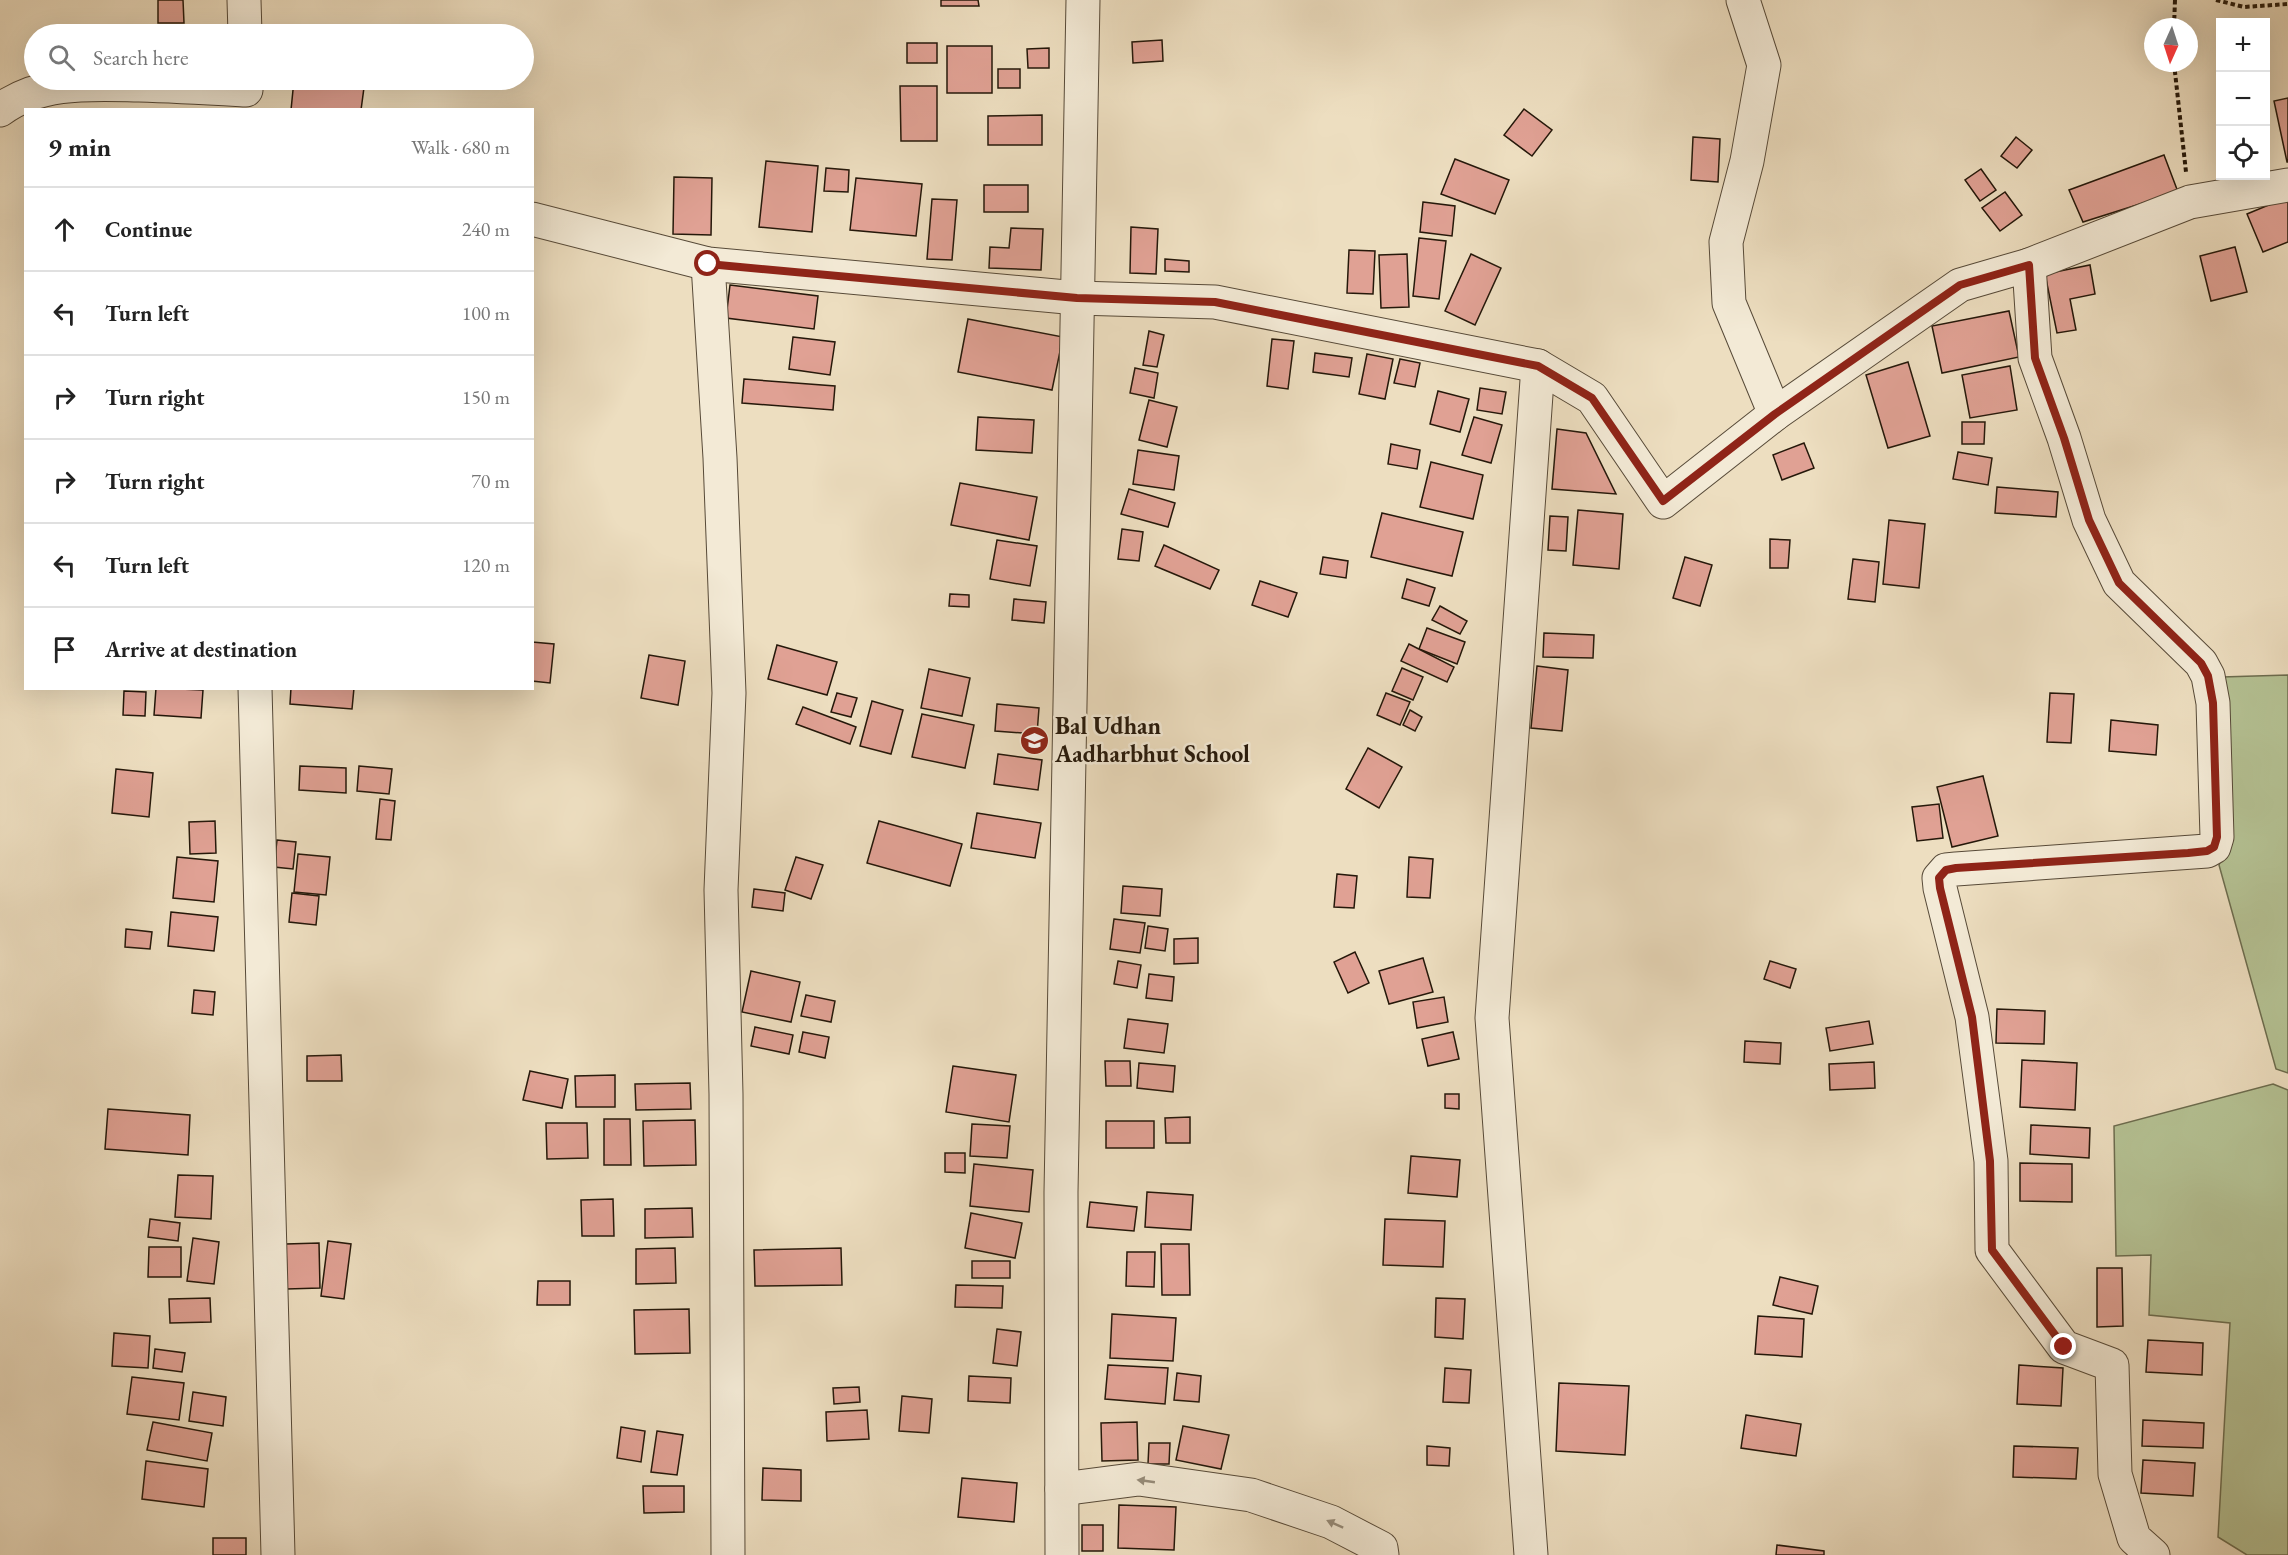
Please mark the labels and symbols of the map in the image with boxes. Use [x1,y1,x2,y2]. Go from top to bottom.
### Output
north arrow [2144,18,2198,72]
route start [694,250,720,276]
place label: Bal Udhan Aadharbhut School [1054,710,1250,769]
school or university icon: Bal Udhan Aadharbhut School [1018,724,1050,756]
route end [2050,1333,2076,1359]
one-way arrow [1137,1476,1156,1485]
one-way arrow [1327,1520,1344,1529]

